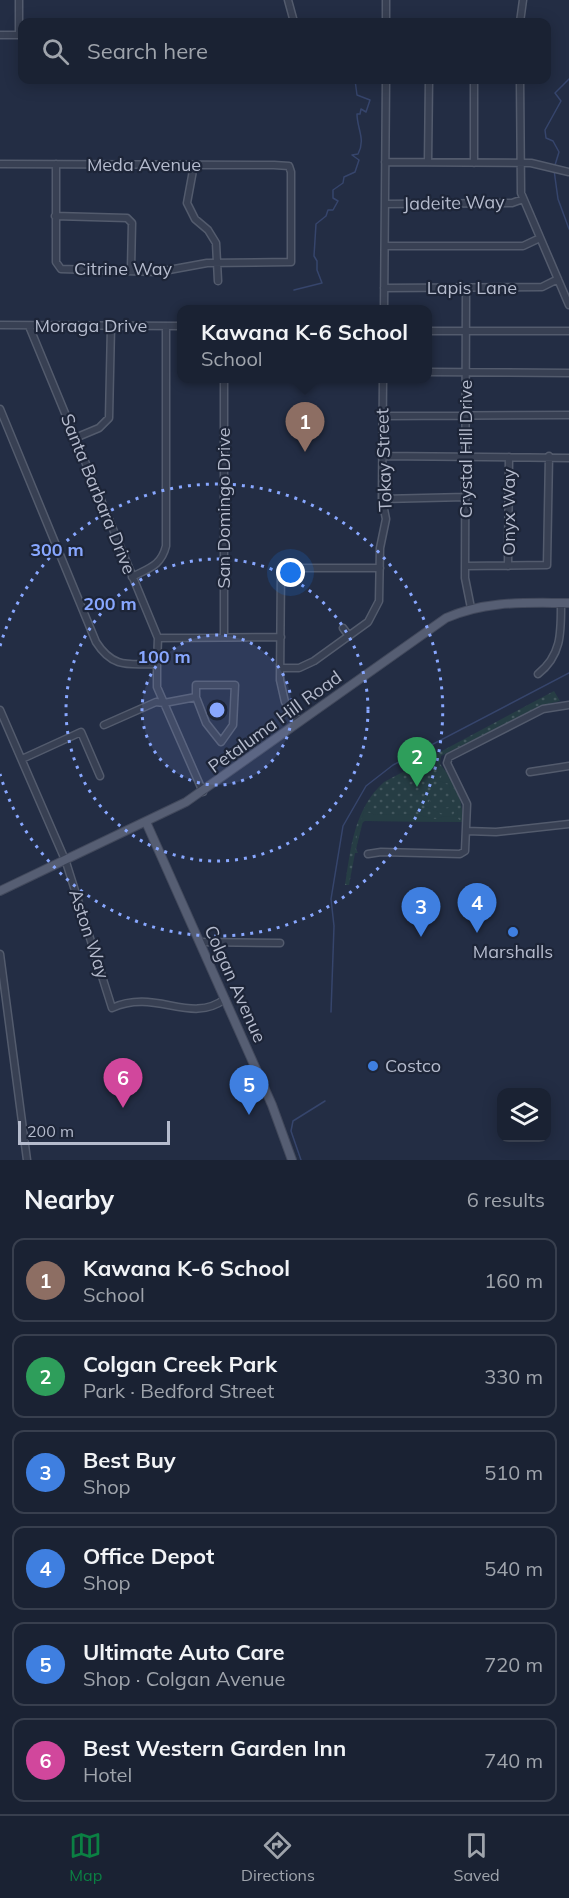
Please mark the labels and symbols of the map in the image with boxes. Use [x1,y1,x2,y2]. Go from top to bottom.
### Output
street label: Meda Avenue [87,153,201,176]
street label: Jadeite Way [403,190,505,215]
street label: Citrine Way [74,257,172,280]
street label: Lapis Lane [427,276,517,299]
street label: Moraga Drive [35,314,147,337]
street label: Crystal Hill Drive [454,380,477,518]
pin: 1 [286,402,324,452]
street label: Tokay Street [370,408,397,512]
street label: Santa Barbara Drive [56,410,141,577]
street label: San Domingo Drive [212,428,235,588]
street label: Onyx Way [497,468,520,556]
text: 300 m [30,538,84,561]
your location [276,558,305,587]
text: 200 m [83,592,137,615]
text: 100 m [137,645,191,668]
street label: Petaluma Hill Road [203,665,346,778]
centre of rings [207,700,227,720]
pin: 2 [398,738,436,787]
pin: 4 [458,884,496,933]
street label: Aston Way [64,886,115,982]
pin: 3 [402,888,440,937]
street label: Colgan Avenue [199,922,272,1046]
marker: Marshalls [506,925,520,939]
place label: Marshalls [473,940,553,963]
place label: Costco [385,1054,441,1077]
pin: 6 [104,1058,142,1108]
marker: Costco [366,1059,380,1073]
pin: 5 [230,1066,268,1115]
scale bar [18,1118,170,1146]

